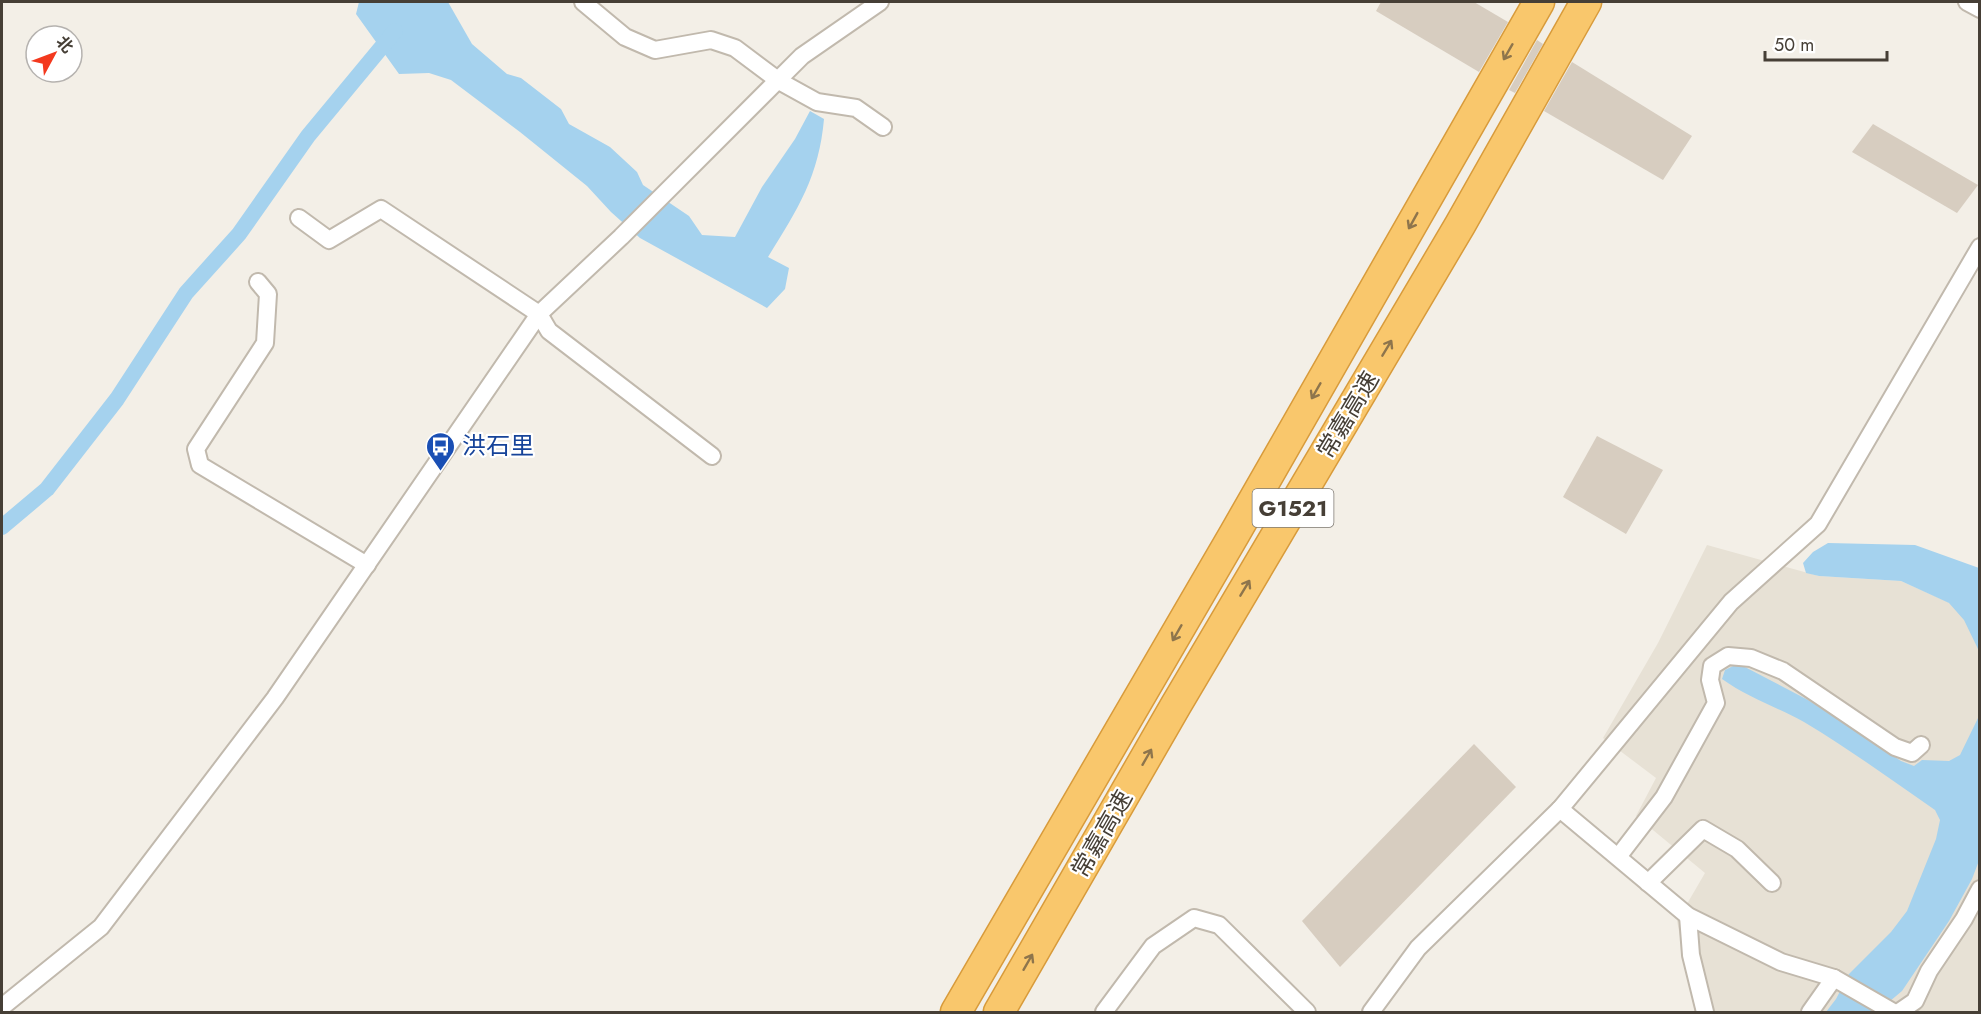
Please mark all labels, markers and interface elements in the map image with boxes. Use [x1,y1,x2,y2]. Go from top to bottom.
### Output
north arrow [24,24,84,84]
scale bar [1765,24,1886,62]
text: 北 [51,31,79,58]
text: 50 m [1774,32,1814,58]
one-way arrow [1502,43,1514,60]
one-way arrow [1407,212,1418,230]
one-way arrow [1382,340,1394,357]
street label: 常嘉高速 [1308,365,1387,465]
one-way arrow [1310,382,1322,399]
place label: 洪石里 [462,428,534,463]
bus stop icon: 洪石里 [425,430,457,472]
road number: G1521 [1252,489,1334,527]
one-way arrow [1240,580,1252,597]
one-way arrow [1170,624,1182,641]
one-way arrow [1141,748,1153,765]
street label: 常嘉高速 [1062,783,1141,884]
one-way arrow [1022,954,1034,971]

